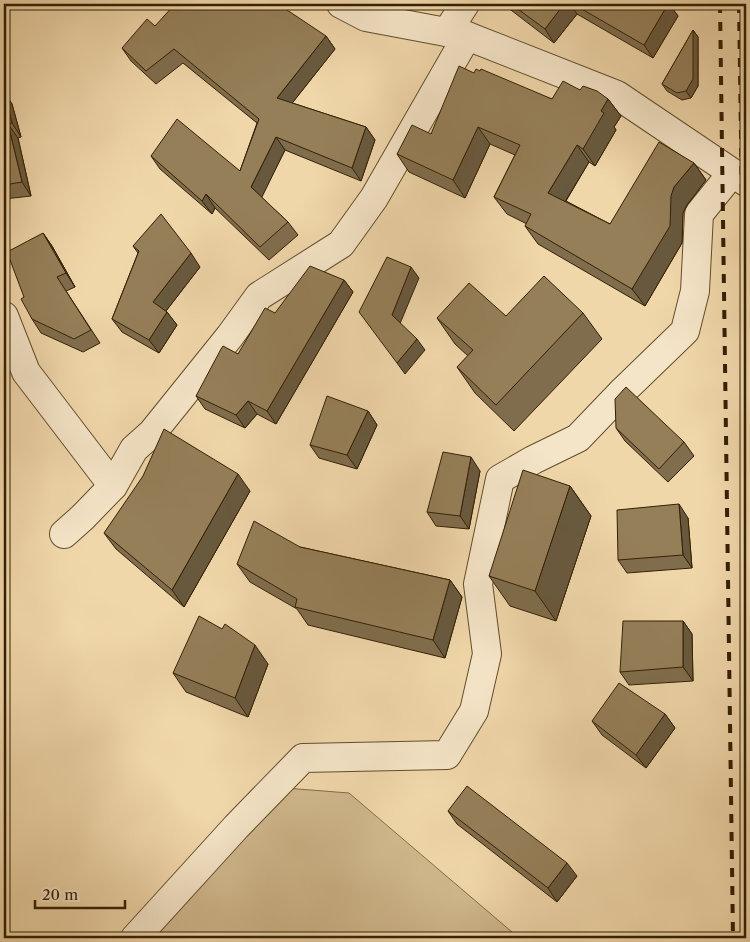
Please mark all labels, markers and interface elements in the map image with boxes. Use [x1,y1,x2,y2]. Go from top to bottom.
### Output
scale bar [35,877,125,909]
text: 20 m [42,885,78,904]

